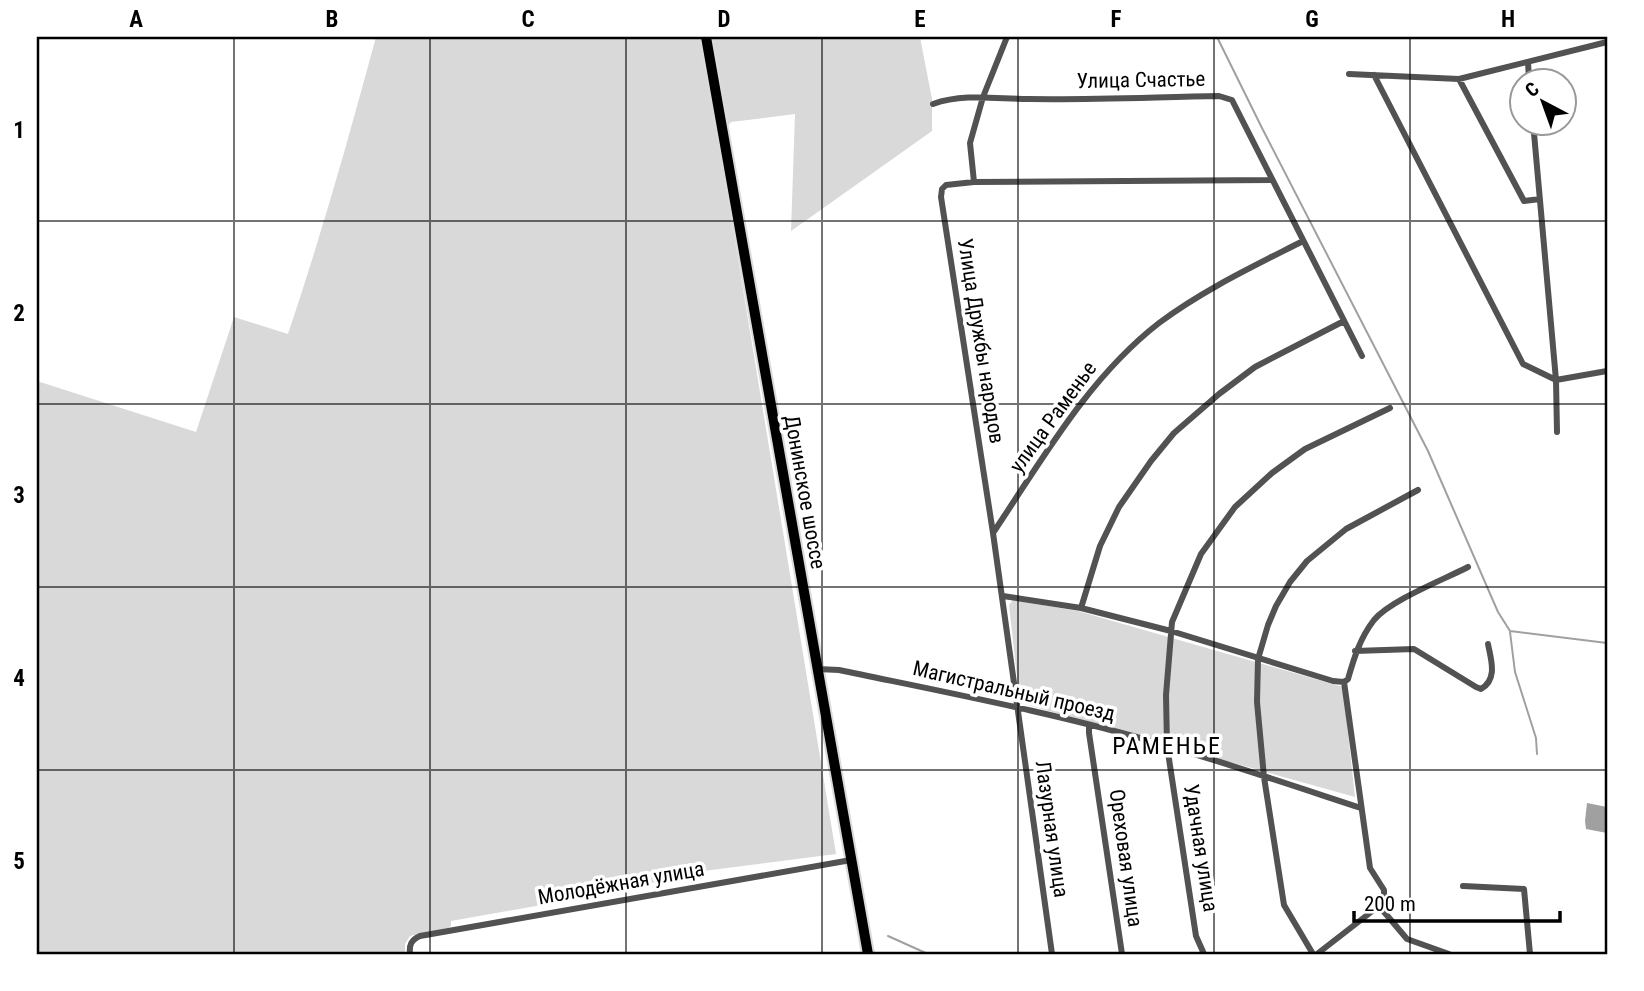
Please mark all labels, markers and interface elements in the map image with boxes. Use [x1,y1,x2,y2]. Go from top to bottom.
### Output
text: A [129,6,143,33]
text: B [326,6,338,33]
text: C [521,6,535,33]
text: D [718,6,731,33]
text: E [914,6,926,33]
text: F [1111,6,1122,33]
text: G [1305,6,1319,33]
text: H [1501,6,1515,33]
north arrow [1508,66,1578,136]
street label: Улица Счастье [1076,67,1206,93]
text: С [1521,77,1544,102]
text: 1 [13,117,25,144]
street label: Улица Дружбы народов [953,237,1009,445]
text: 2 [13,300,25,327]
street label: улица Раменье [1005,357,1101,477]
street label: Донинское шоссе [780,413,830,571]
text: 3 [13,482,25,509]
street label: Магистральный проезд [911,656,1117,726]
text: 4 [13,665,25,692]
district label: РАМЕНЬЕ [1112,732,1222,760]
street label: Лазурная улица [1031,759,1073,899]
street label: Удачная улица [1179,783,1223,913]
street label: Ореховая улица [1104,788,1148,928]
text: 5 [13,848,25,875]
street label: Молодёжная улица [536,857,706,909]
scale bar [1354,879,1560,923]
text: 200 m [1364,892,1416,916]

